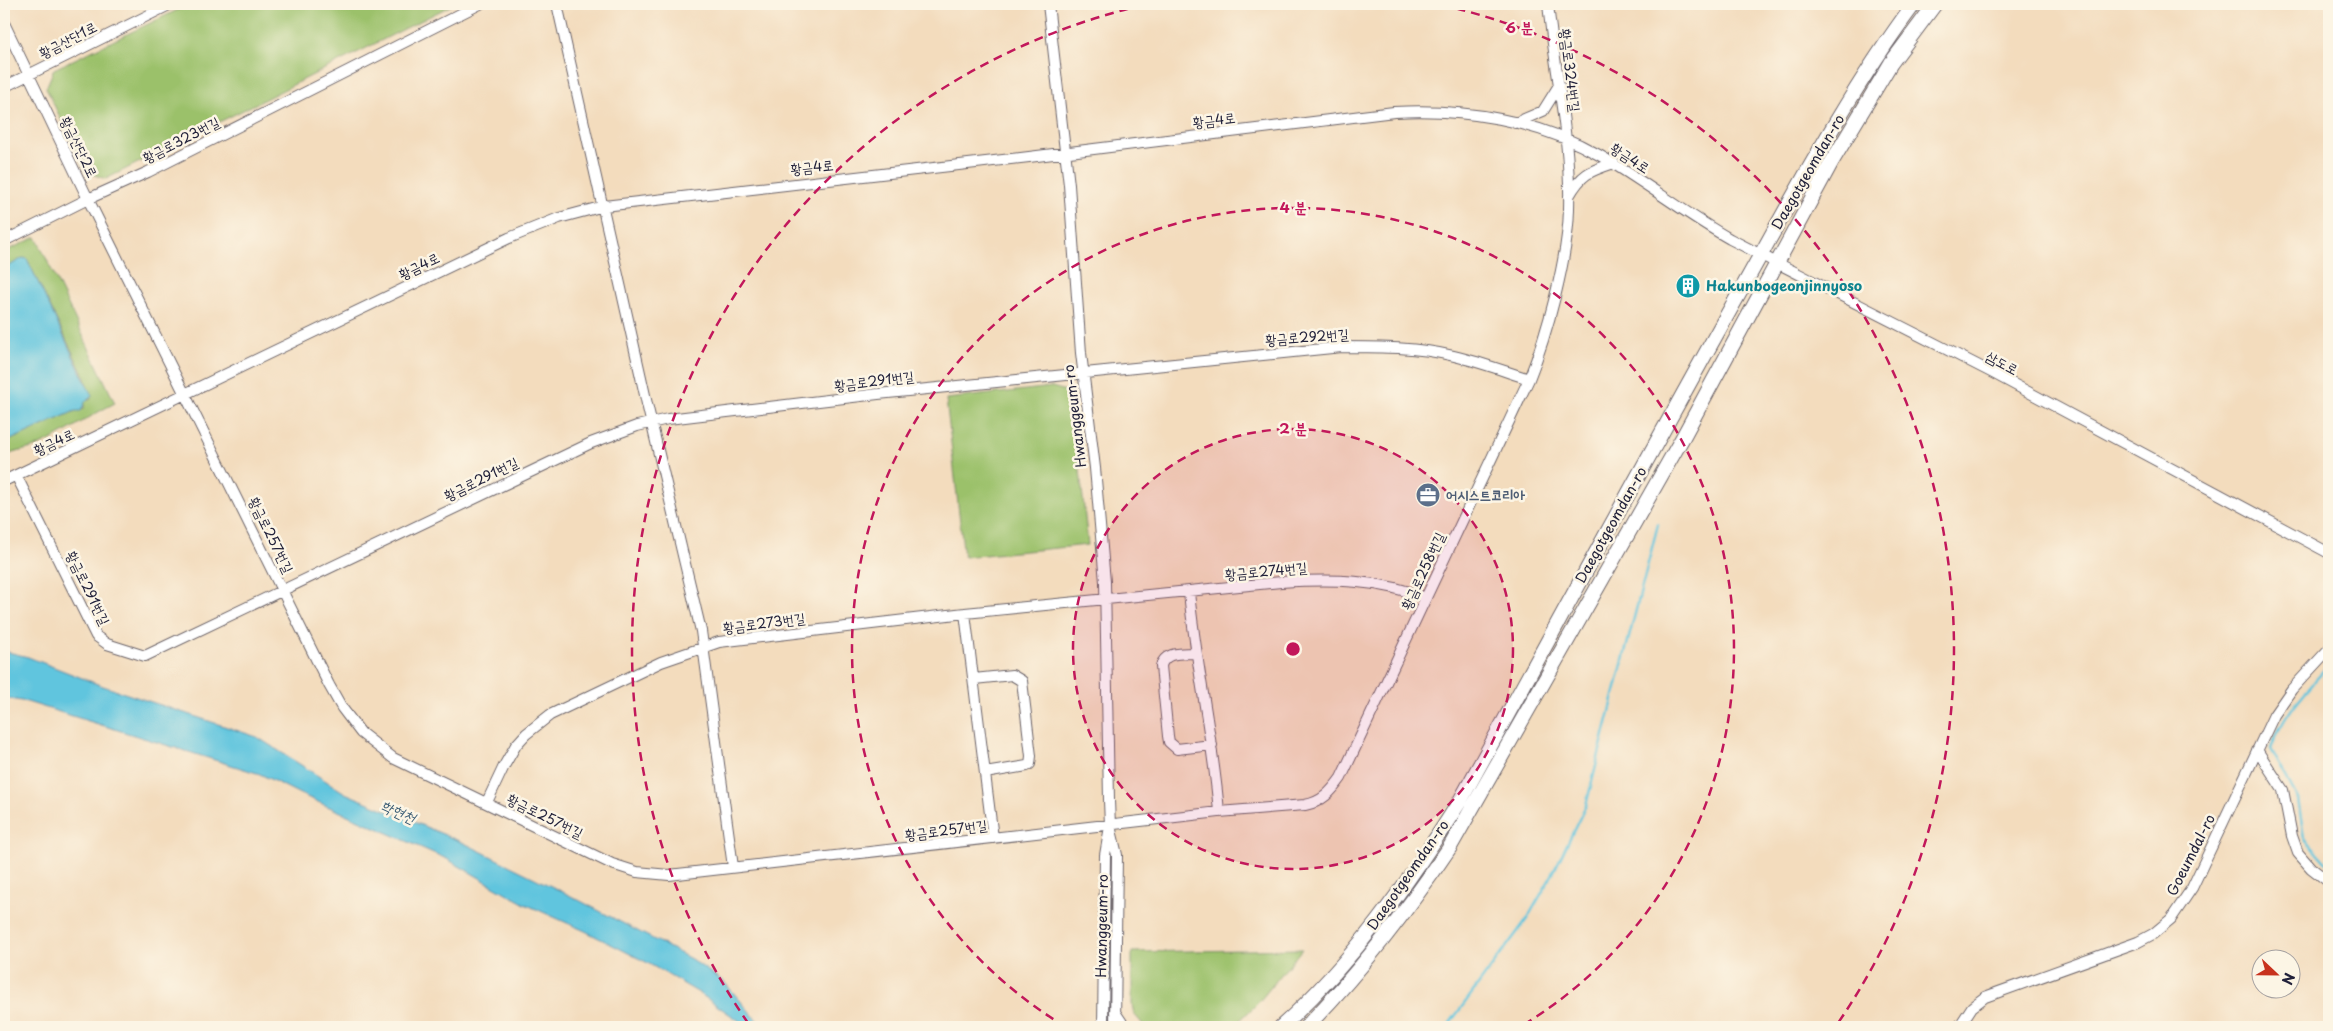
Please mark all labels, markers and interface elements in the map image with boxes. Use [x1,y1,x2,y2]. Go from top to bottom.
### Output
text: 6 분 [1505,15,1533,38]
street label: 황금산단1로 [35,16,100,63]
street label: 황금로324번길 [1555,27,1586,114]
street label: 황금4로 [1191,106,1237,133]
street label: Daegotgeomdan-ro [1766,110,1849,233]
street label: 황금로323번길 [138,111,224,168]
street label: 황금산단2로 [55,112,103,181]
street label: 황금4로 [1606,137,1654,178]
street label: 황금4로 [789,154,834,179]
text: 4 분 [1279,195,1307,218]
street label: 황금4로 [395,247,443,284]
building icon: Hakunbogeonjinnyoso [1675,273,1701,299]
place label: Hakunbogeonjinnyoso [1706,275,1862,296]
street label: 황금로292번길 [1264,323,1350,350]
street label: 삼도로 [1982,345,2022,380]
street label: Hwanggeum-ro [1058,363,1091,469]
street label: 황금로291번길 [833,365,916,396]
text: 2 분 [1279,416,1307,439]
street label: 황금4로 [30,423,78,460]
street label: 황금로291번길 [440,451,522,506]
street label: Daegotgeomdan-ro [1570,463,1651,587]
office icon: 어시스트코리아 [1415,482,1441,508]
place label: 어시스트코리아 [1446,484,1526,505]
street label: 황금로257번길 [244,493,299,577]
street label: 황금로258번길 [1395,528,1450,613]
street label: 황금로291번길 [61,547,116,629]
street label: 황금로274번길 [1224,556,1309,585]
street label: 황금로273번길 [722,607,807,638]
centre of rings [1284,640,1302,658]
street label: 황금로257번길 [503,788,588,843]
water label: 학현천 [377,793,422,829]
street label: Goeumdal-ro [2161,810,2220,899]
street label: 황금로257번길 [904,814,989,845]
street label: Daegotgeomdan-ro [1362,815,1454,934]
street label: Hwanggeum-ro [1090,874,1113,978]
north arrow [2250,948,2300,998]
text: N [2277,970,2300,988]

